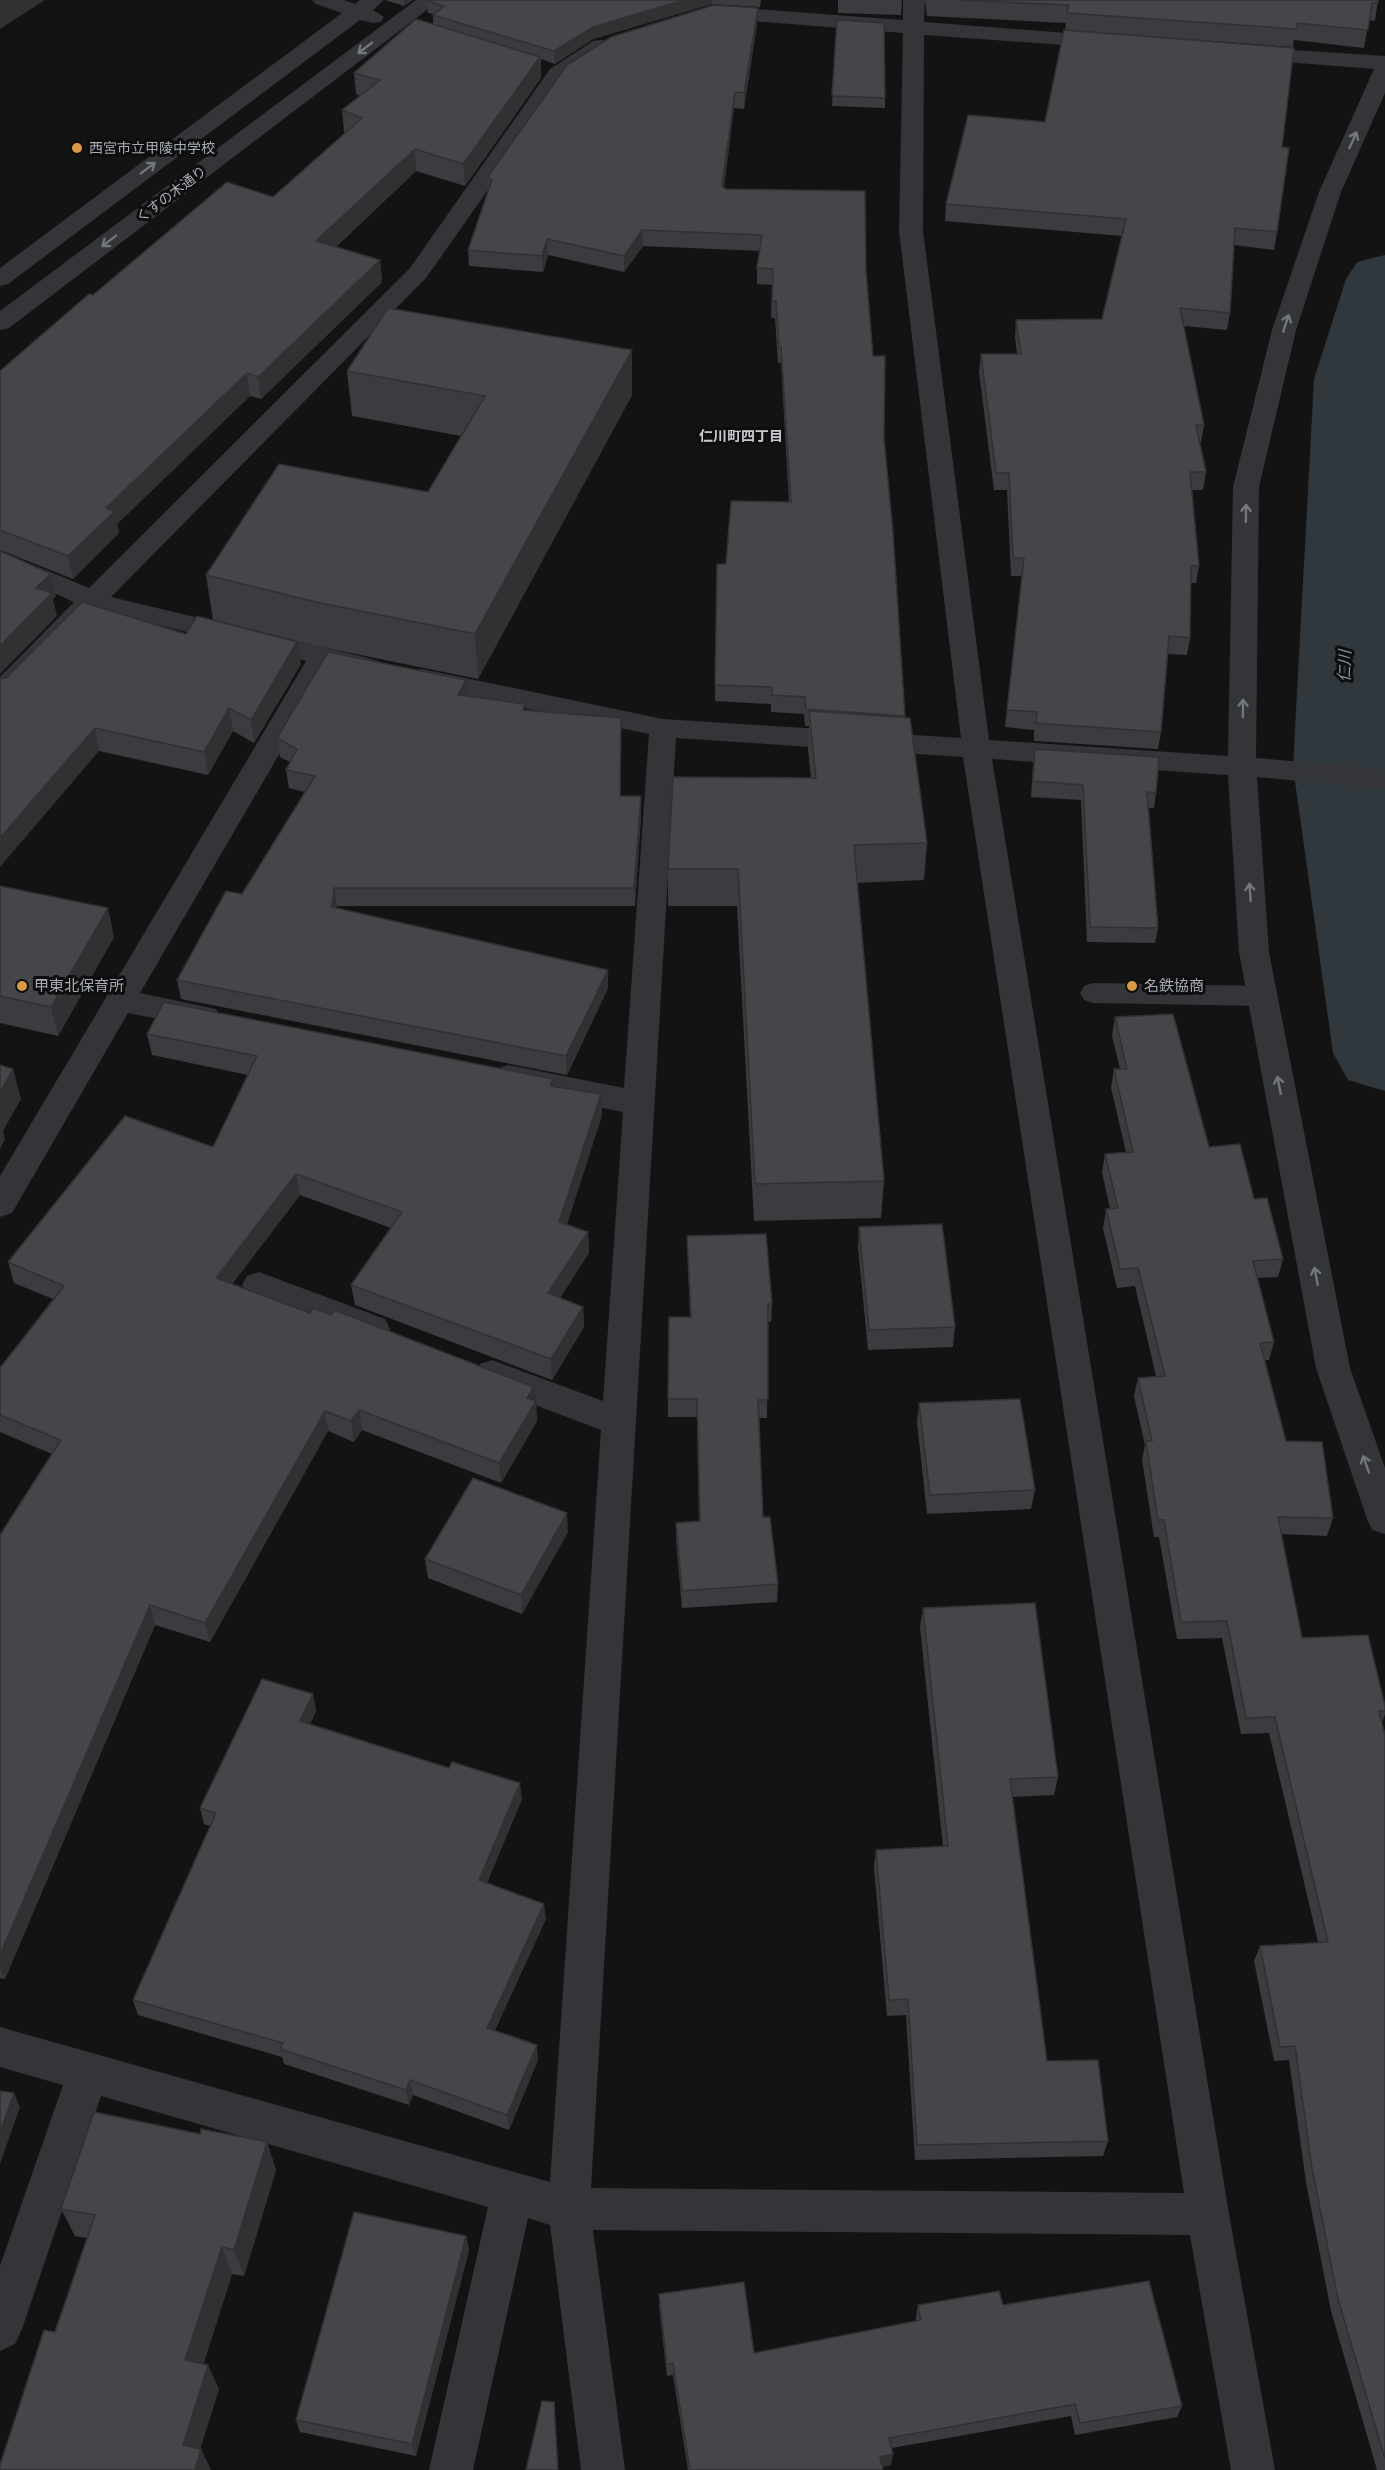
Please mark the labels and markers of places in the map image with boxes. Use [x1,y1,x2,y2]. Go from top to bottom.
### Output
place label: 西宮市立甲陵中学校 [89,140,215,157]
marker: 西宮市立甲陵中学校 [70,141,84,155]
place label: 甲東北保育所 [34,977,124,995]
place label: 名鉄協商 [1144,977,1204,995]
marker: 甲東北保育所 [15,979,29,993]
marker: 名鉄協商 [1125,979,1139,993]

